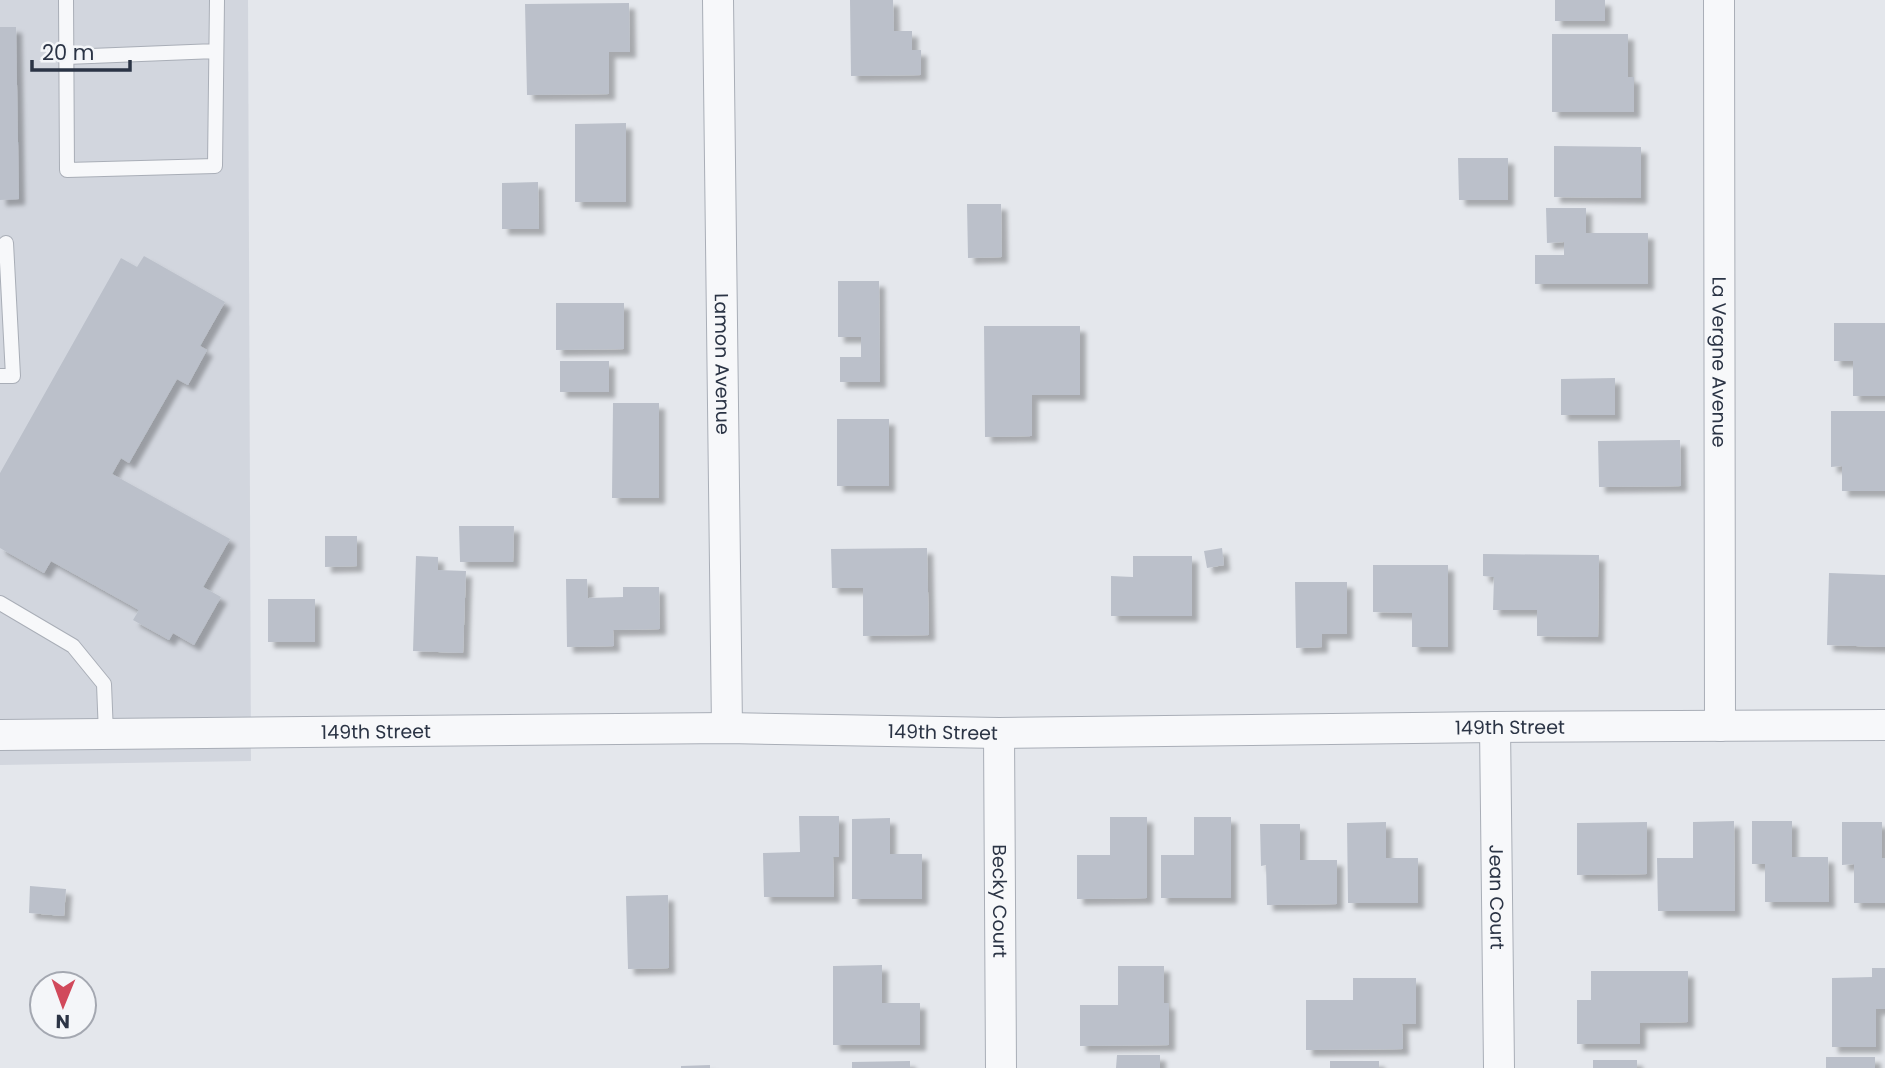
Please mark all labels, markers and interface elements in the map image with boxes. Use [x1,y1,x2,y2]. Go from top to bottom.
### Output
scale bar [32,28,130,72]
text: 20 m [42,38,95,67]
street label: La Vergne Avenue [1705,276,1733,448]
street label: Lamon Avenue [708,293,736,435]
street label: 149th Street [1455,714,1565,741]
street label: 149th Street [321,718,431,746]
street label: 149th Street [888,718,998,747]
street label: Becky Court [986,844,1013,958]
street label: Jean Court [1482,844,1511,950]
north arrow [28,970,98,1040]
text: N [55,1008,70,1035]

